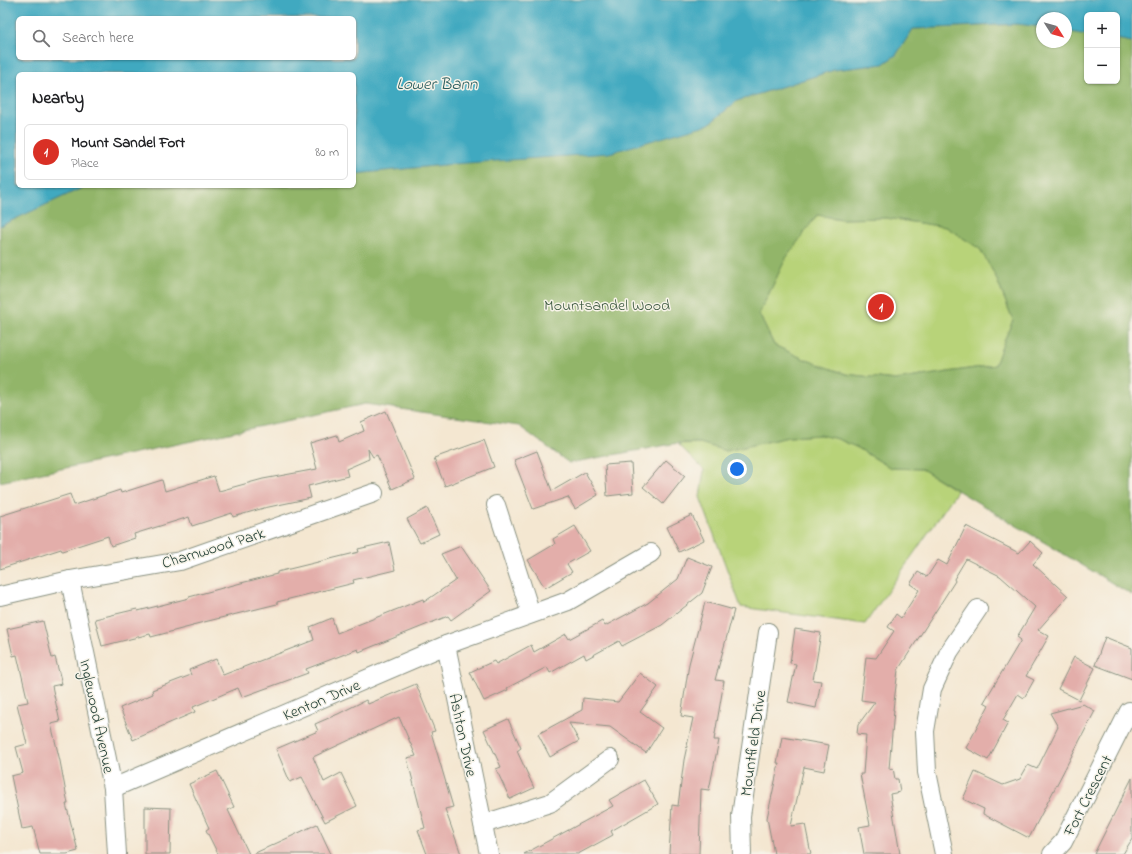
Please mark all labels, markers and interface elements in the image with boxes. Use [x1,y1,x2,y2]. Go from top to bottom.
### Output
north arrow [1036,12,1072,48]
map controls [1084,12,1120,84]
button: + [1084,12,1120,48]
search box [16,16,356,60]
icon: search [30,27,52,49]
text: Search here [62,27,134,49]
button: − [1084,48,1120,84]
water label: Lower Bann [397,72,478,97]
text: Nearby [32,86,84,111]
text: Mount Sandel Fort [71,132,185,154]
text: 1 [44,143,48,162]
text: 80 m [315,143,339,162]
text: Place [71,154,99,173]
pin: 1 [868,292,894,322]
park label: Mountsandel Wood [544,294,670,318]
your location [727,459,747,479]
street label: Charnwood Park [159,522,269,576]
street label: Inglewood Avenue [72,657,120,776]
street label: Kenton Drive [279,673,365,728]
street label: Mountfield Drive [735,688,773,798]
street label: Ashton Drive [442,692,483,780]
street label: Fort Crescent [1058,751,1120,842]

